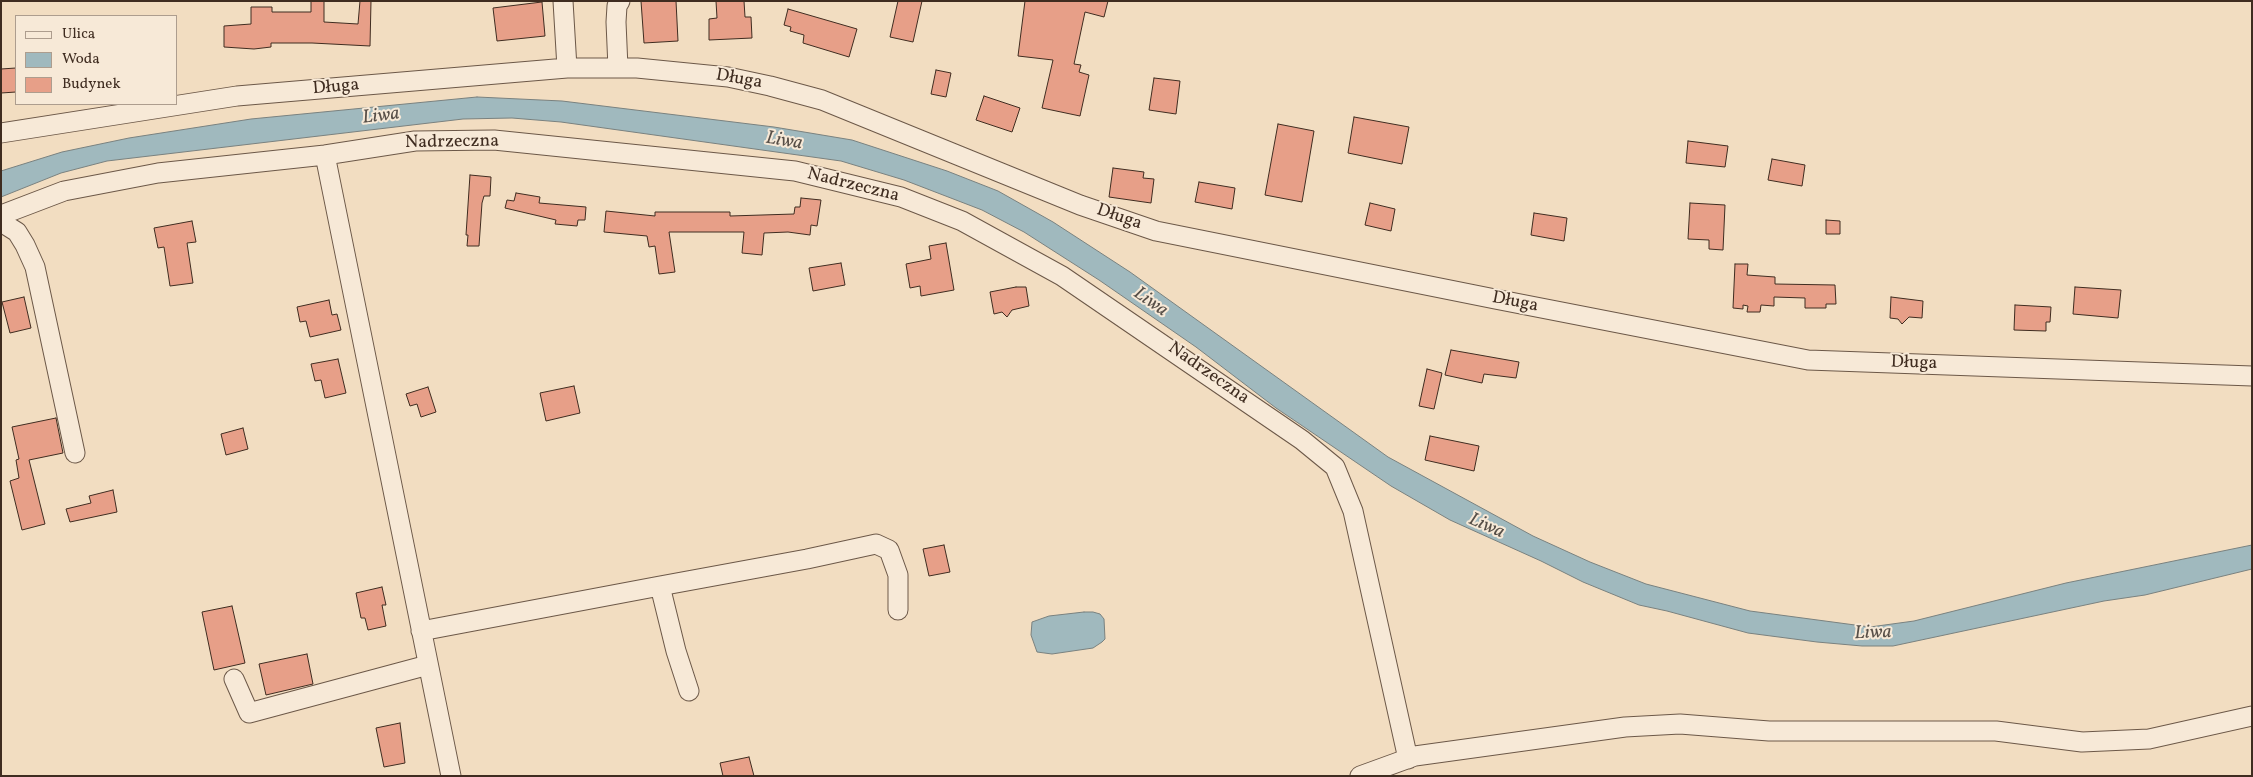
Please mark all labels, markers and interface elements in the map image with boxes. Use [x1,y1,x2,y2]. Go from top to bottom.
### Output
legend [15,15,178,105]
text: Ulica [62,24,95,45]
text: Woda [62,49,100,70]
street label: Długa [714,65,764,95]
text: Budynek [62,74,121,95]
street label: Długa [312,75,360,101]
water label: Liwa [361,103,401,131]
water label: Liwa [764,128,804,156]
street label: Nadrzeczna [405,131,499,155]
street label: Nadrzeczna [805,164,901,208]
street label: Długa [1093,200,1145,236]
water label: Liwa [1128,283,1172,323]
street label: Długa [1490,288,1540,318]
street label: Nadrzeczna [1163,338,1253,410]
street label: Długa [1890,352,1938,376]
water label: Liwa [1464,509,1508,545]
water label: Liwa [1854,622,1892,646]

